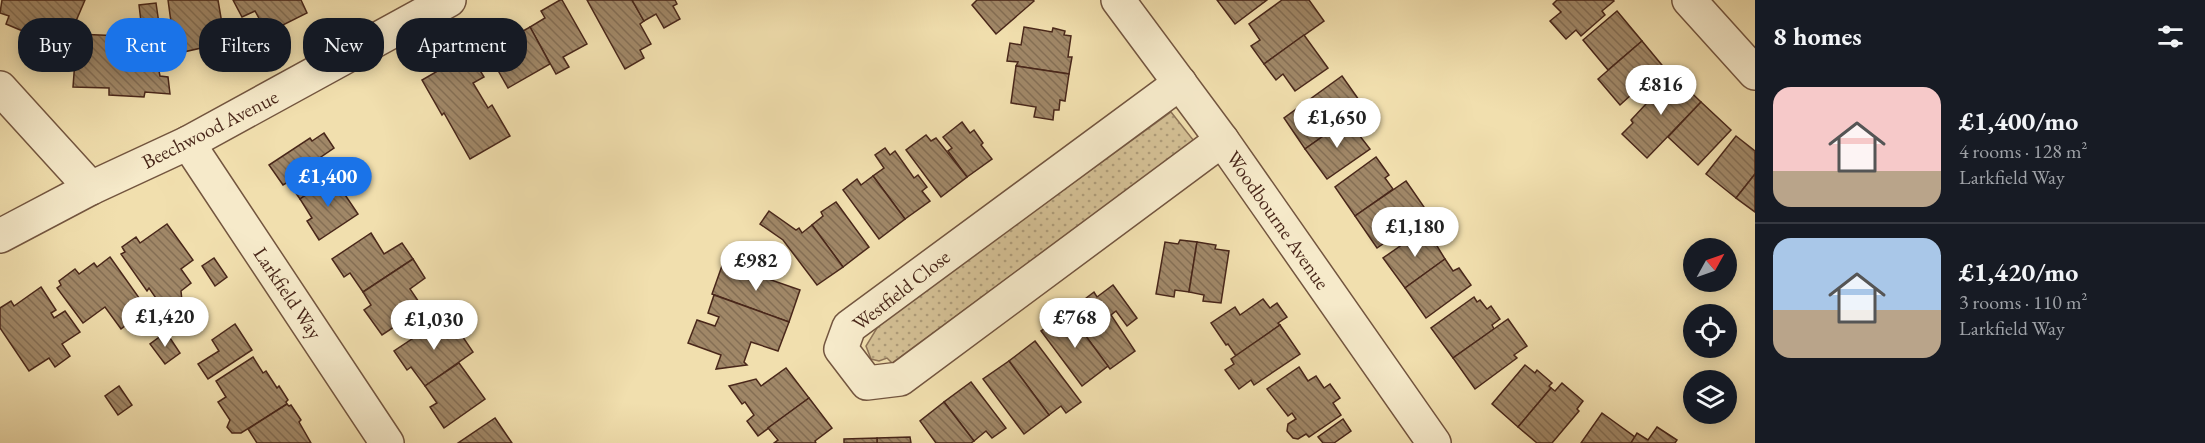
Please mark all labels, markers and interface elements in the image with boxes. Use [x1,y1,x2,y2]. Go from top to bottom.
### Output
chip: Buy [18,18,93,72]
chip: Rent [105,18,187,72]
chip: Filters [199,18,291,72]
chip: New [303,18,384,72]
chip: Apartment [396,18,527,72]
text: 8 homes [1773,19,1862,53]
icon: filters [2154,20,2187,53]
pin: £816 [1625,65,1697,116]
text: £816 [1639,71,1683,97]
street label: Beechwood Avenue [138,83,283,174]
pin: £1,650 [1288,98,1386,149]
text: £1,650 [1308,104,1366,130]
text: £1,400/mo [1959,104,2078,138]
icon: home [1821,111,1893,183]
text: 4 rooms · 128 m² [1959,138,2087,164]
street label: Woodbourne Avenue [1220,146,1336,295]
pin: £1,400 [279,157,377,208]
text: £1,400 [299,163,357,189]
text: Larkfield Way [1959,164,2065,190]
pin: £1,180 [1366,207,1464,258]
text: £1,180 [1386,213,1444,239]
north arrow [1683,238,1737,292]
map controls [1683,238,1737,424]
pin: £982 [720,241,792,292]
street label: Larkfield Way [248,242,328,344]
street label: Westfield Close [847,244,955,336]
text: £982 [734,247,778,273]
text: £1,420/mo [1959,255,2078,289]
icon: home [1821,262,1893,334]
text: 3 rooms · 110 m² [1959,289,2087,315]
pin: £1,420 [116,297,214,348]
pin: £768 [1039,298,1111,349]
pin: £1,030 [385,300,483,351]
text: £1,420 [136,303,194,329]
text: £768 [1053,304,1097,330]
button: locate [1683,304,1737,358]
text: £1,030 [405,306,463,332]
text: Larkfield Way [1959,315,2065,341]
button: layers [1683,370,1737,424]

